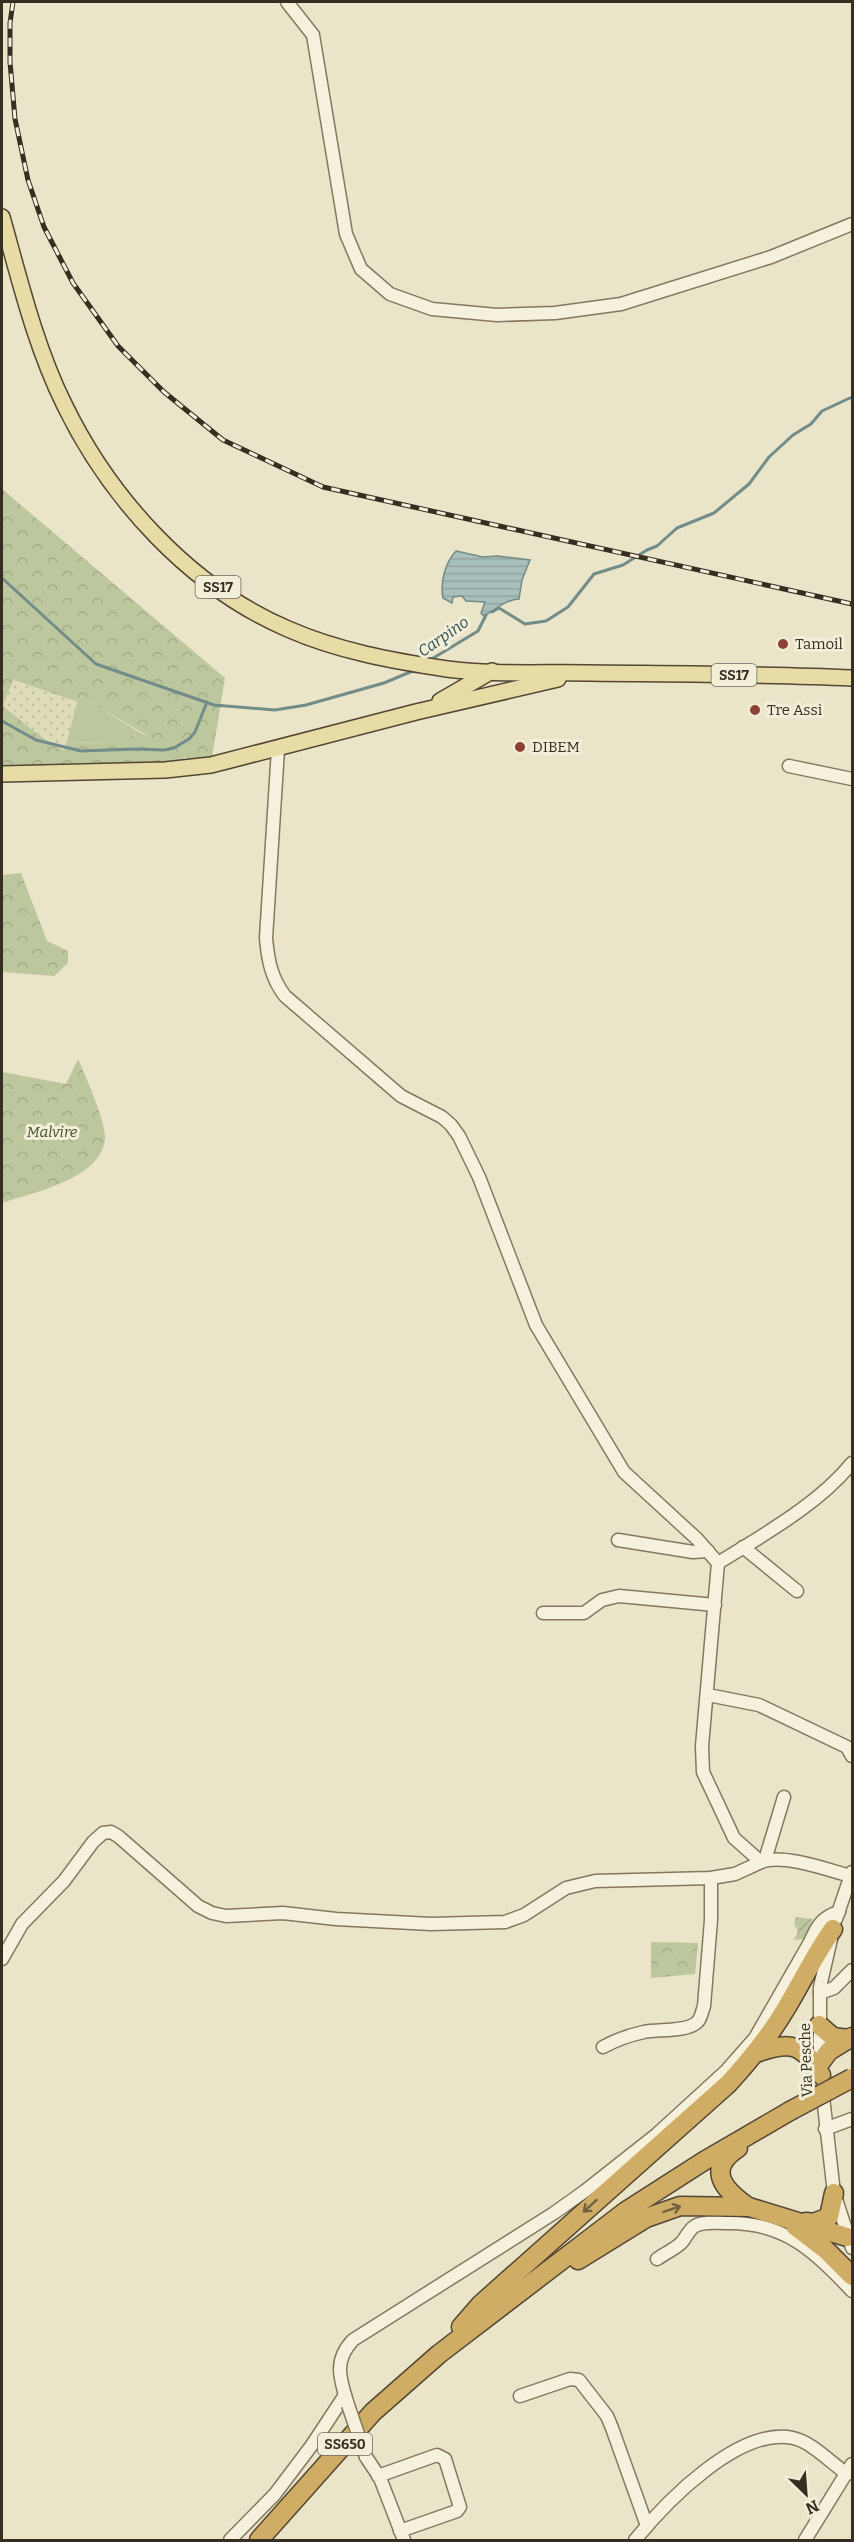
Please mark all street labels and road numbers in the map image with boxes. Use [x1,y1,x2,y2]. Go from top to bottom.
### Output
road number: SS17 [196,576,240,598]
road number: SS17 [712,664,756,686]
street label: Via Pesche [796,2023,816,2097]
road number: SS650 [318,2433,372,2455]

